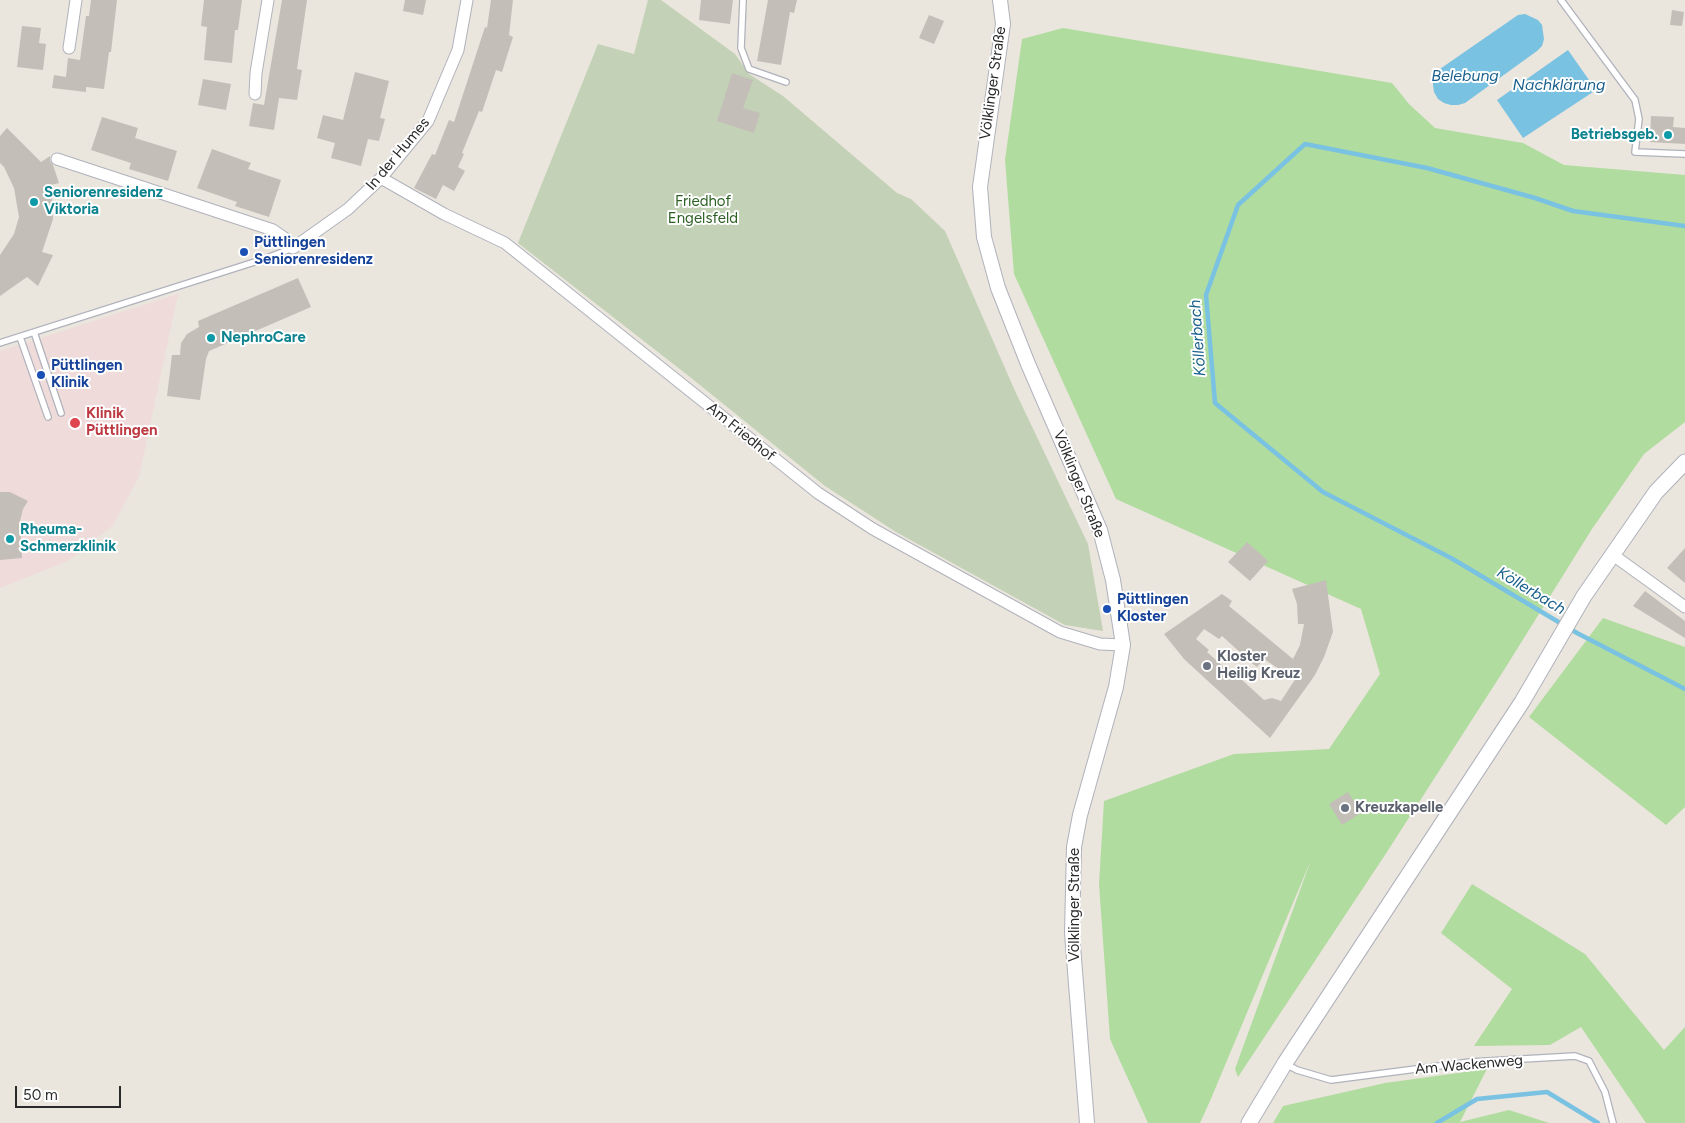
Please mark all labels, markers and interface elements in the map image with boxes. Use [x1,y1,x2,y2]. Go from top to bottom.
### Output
street label: Völklinger Straße [976,25,1010,141]
water label: Belebung [1431,66,1499,86]
water label: Nachklärung [1513,75,1605,95]
street label: In der Humes [362,114,434,194]
place label: Betriebsgeb. [1571,126,1658,144]
marker: Betriebsgeb. [1662,129,1674,141]
place label: Seniorenresidenz Viktoria [44,184,163,219]
park label: Friedhof Engelsfeld [668,193,738,228]
marker: Seniorenresidenz Viktoria [28,196,40,208]
place label: Püttlingen Seniorenresidenz [254,234,373,269]
marker: Püttlingen Seniorenresidenz [238,246,250,258]
water label: Köllerbach [1186,299,1210,377]
place label: NephroCare [221,329,306,347]
marker: NephroCare [205,332,217,344]
place label: Püttlingen Klinik [51,357,123,392]
marker: Püttlingen Klinik [35,369,47,381]
street label: Am Friedhof [703,399,779,465]
place label: Klinik Püttlingen [86,405,158,440]
marker: Klinik Püttlingen [68,416,82,430]
street label: Völklinger Straße [1049,428,1109,540]
place label: Rheuma- Schmerzklinik [20,521,116,556]
marker: Rheuma- Schmerzklinik [4,533,16,545]
water label: Köllerbach [1493,563,1569,619]
place label: Püttlingen Kloster [1117,591,1189,626]
marker: Püttlingen Kloster [1101,603,1113,615]
place label: Kloster Heilig Kreuz [1217,648,1300,683]
marker: Kloster Heilig Kreuz [1201,660,1213,672]
place label: Kreuzkapelle [1355,799,1443,817]
marker: Kreuzkapelle [1339,802,1351,814]
street label: Völklinger Straße [1066,848,1084,962]
street label: Am Wackenweg [1414,1051,1524,1079]
scale bar [18,1076,124,1108]
text: 50 m [23,1086,58,1104]

